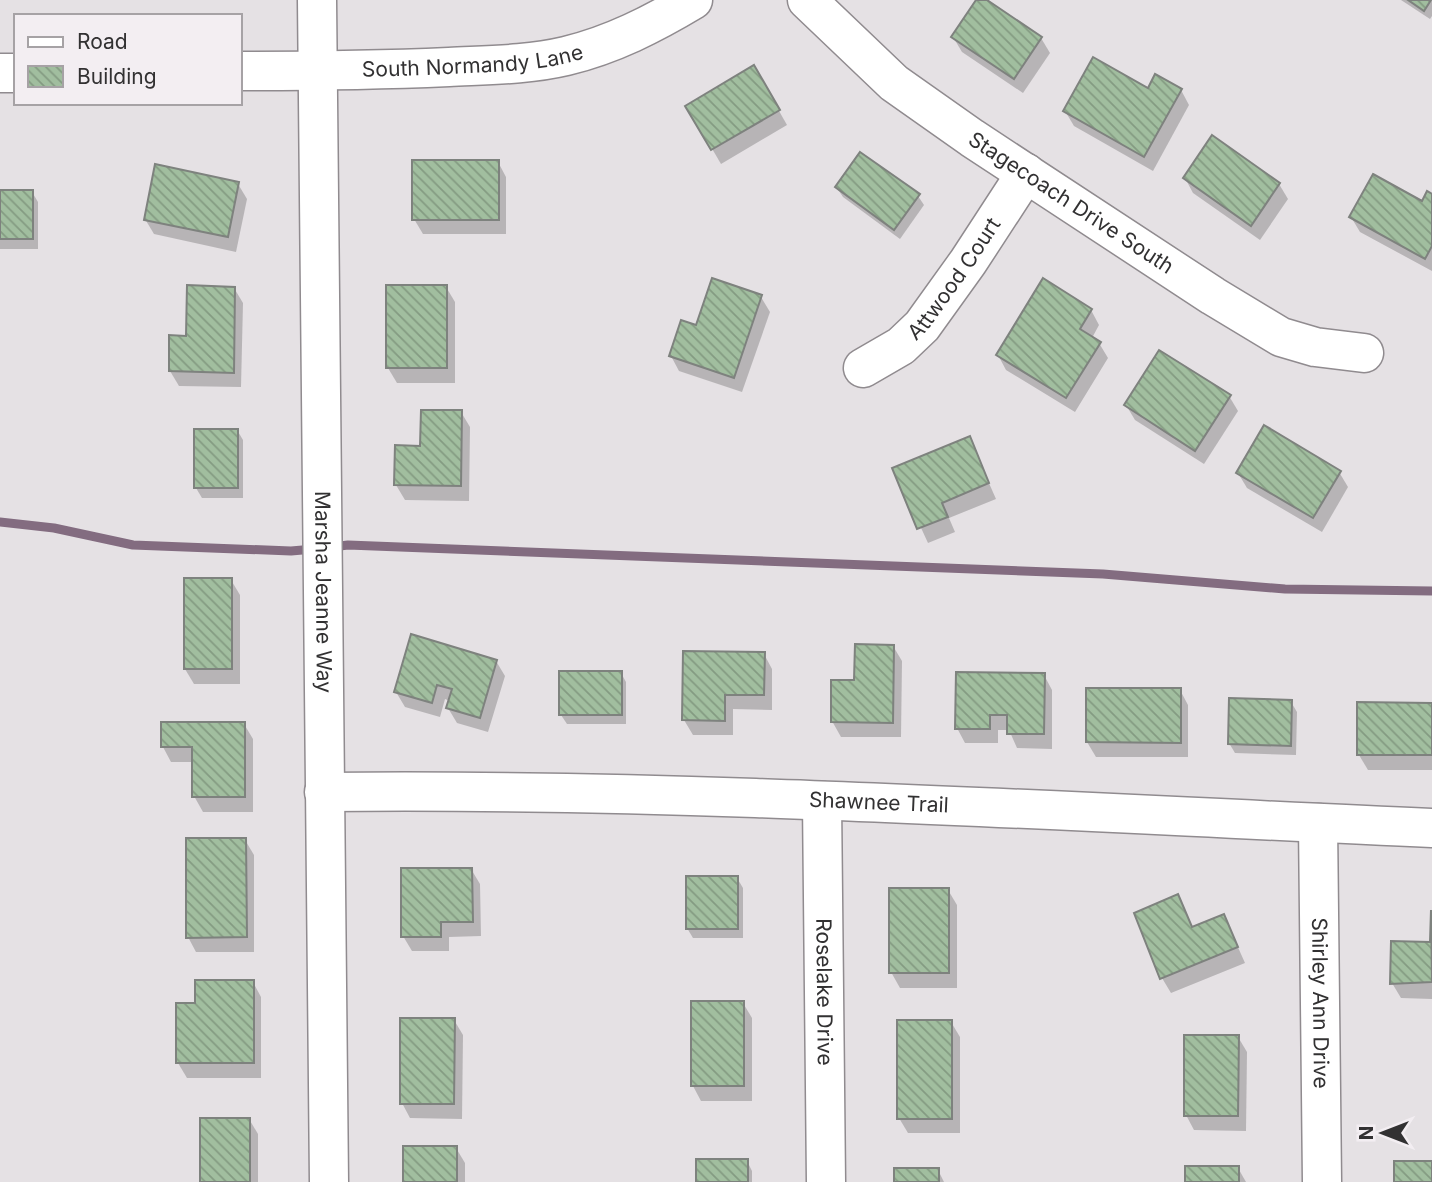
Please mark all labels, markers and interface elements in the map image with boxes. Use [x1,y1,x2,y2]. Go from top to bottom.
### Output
legend [14,14,242,105]
text: Road [77,29,128,54]
street label: South Normandy Lane [362,39,586,82]
text: Building [77,64,157,89]
street label: Stagecoach Drive South [964,126,1179,279]
street label: Attwood Court [902,213,1006,345]
street label: Marsha Jeanne Way [310,491,337,693]
street label: Shawnee Trail [808,787,949,817]
street label: Shirley Ann Drive [1307,917,1334,1089]
street label: Roselake Drive [811,918,838,1066]
north arrow [1348,1098,1418,1168]
text: N [1355,1126,1378,1140]

